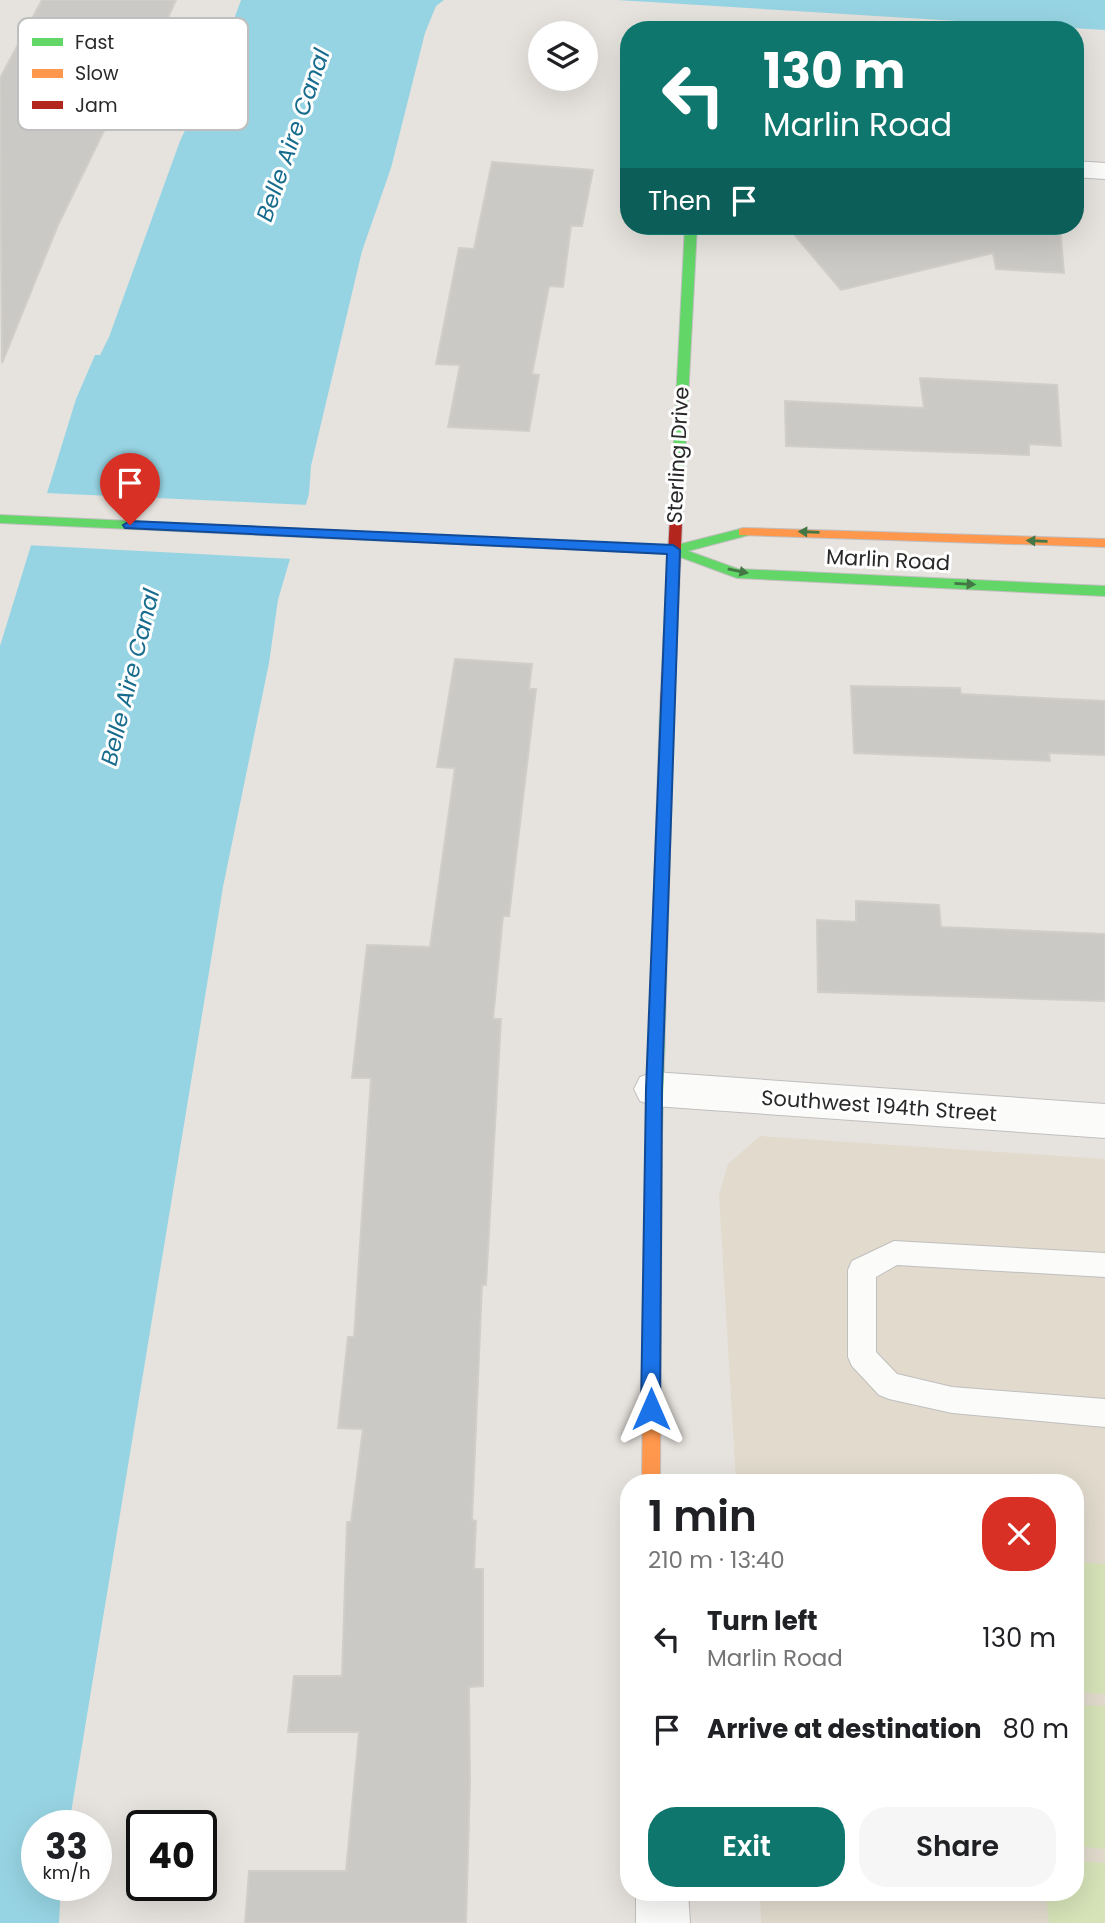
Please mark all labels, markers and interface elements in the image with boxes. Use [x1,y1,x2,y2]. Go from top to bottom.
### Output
legend [18,18,248,130]
map controls [528,21,598,91]
button: layers [528,21,598,91]
text: Fast [75,29,114,56]
text: 130 m [763,37,905,105]
water label: Belle Aire Canal [248,44,338,226]
icon: left [648,49,739,140]
text: Slow [75,60,119,87]
text: Jam [75,92,117,119]
text: Marlin Road [763,102,952,147]
icon: arrive [725,182,763,220]
text: Then [648,183,711,219]
street label: Sterling Drive [659,386,696,524]
pin [100,453,160,525]
icon: arrive [111,464,149,502]
one-way arrow [798,527,820,538]
one-way arrow [1026,535,1048,546]
street label: Marlin Road [825,542,951,577]
one-way arrow [727,566,749,577]
one-way arrow [954,579,976,590]
water label: Belle Aire Canal [93,585,167,769]
street label: Southwest 194th Street [760,1083,998,1128]
position arrow [614,1372,688,1446]
text: 1 min [648,1487,757,1546]
button: close [982,1497,1056,1571]
text: 210 m · 13:40 [648,1544,785,1576]
text: Turn left [707,1603,818,1639]
icon: left [648,1620,686,1658]
text: 130 m [982,1620,1056,1656]
text: Marlin Road [707,1642,843,1674]
icon: arrive [648,1711,686,1749]
text: Arrive at destination [707,1711,982,1747]
text: 80 m [1003,1711,1069,1747]
button: Exit [648,1807,845,1887]
button: Share [859,1807,1056,1887]
speed limit sign: 40 [126,1810,217,1901]
text: 33 [45,1822,88,1871]
text: km/h [43,1860,90,1885]

